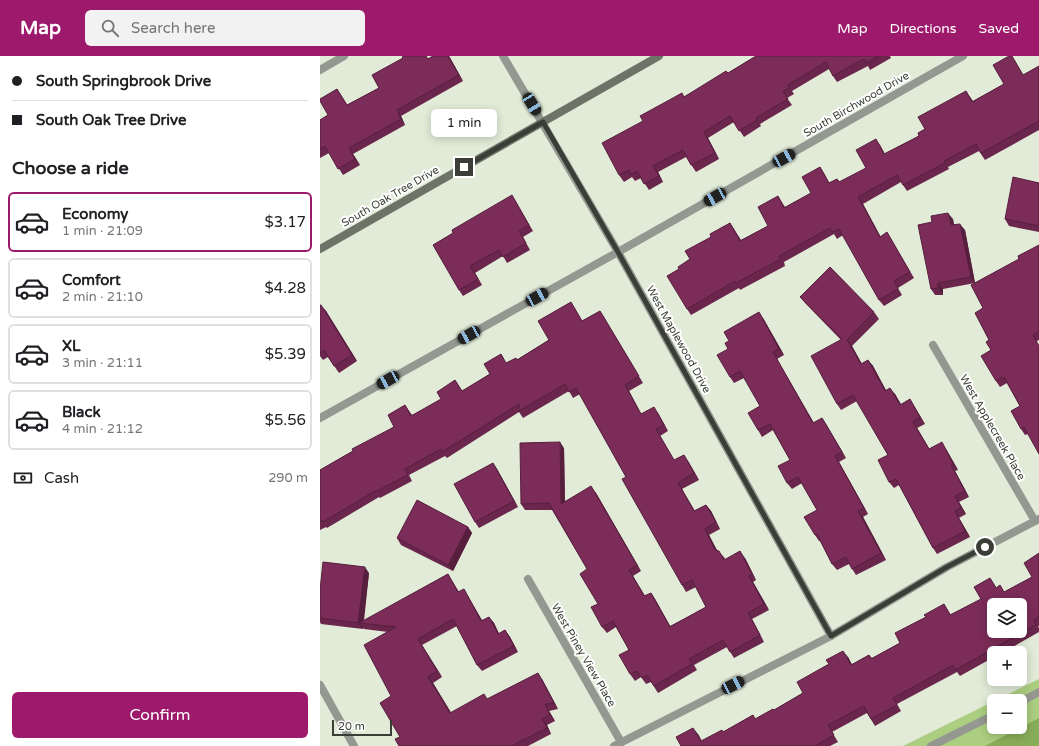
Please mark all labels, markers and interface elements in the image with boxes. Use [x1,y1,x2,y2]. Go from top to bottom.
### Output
search box [85,10,365,46]
text: Map [20,17,61,39]
icon: search [99,17,121,39]
text: Search here [131,19,215,37]
text: Map [837,20,868,37]
text: Directions [890,20,957,37]
text: Saved [979,20,1019,37]
street label: South Birchwood Drive [801,69,911,140]
text: South Springbrook Drive [36,72,211,90]
car [521,91,543,117]
callout: 1 min [431,109,497,137]
text: South Oak Tree Drive [36,111,186,129]
text: 1 min [447,115,481,131]
car [771,147,797,169]
text: Choose a ride [12,157,129,179]
route end [455,158,473,176]
street label: South Oak Tree Drive [339,163,441,230]
car [702,186,728,208]
icon: car [14,204,50,240]
text: Economy [62,205,128,223]
text: $3.17 [265,213,306,231]
text: 1 min · 21:09 [62,223,143,239]
icon: car [14,270,50,306]
text: Comfort [62,271,121,289]
text: $4.28 [265,279,306,297]
street label: West Maplewood Drive [644,283,714,395]
car [524,286,550,308]
text: 2 min · 21:10 [62,289,143,305]
car [456,324,482,346]
icon: car [14,336,50,372]
text: XL [62,337,81,355]
text: $5.39 [265,345,306,363]
text: 3 min · 21:11 [62,355,143,371]
car [375,369,401,391]
street label: West Applecreek Place [957,372,1028,482]
icon: car [14,402,50,438]
text: Black [62,403,101,421]
text: $5.56 [265,411,306,429]
text: 4 min · 21:12 [62,421,143,437]
icon: cash [12,467,34,489]
text: Cash [44,469,79,487]
text: 290 m [268,470,308,486]
route start [976,538,994,556]
map controls [987,598,1027,734]
button: layers [987,598,1027,638]
street label: West Piney View Place [549,601,618,709]
button: + [987,646,1027,686]
car [720,674,746,696]
button: Confirm [12,692,308,738]
button: − [987,694,1027,734]
scale bar [332,718,392,737]
text: 20 m [338,720,365,733]

